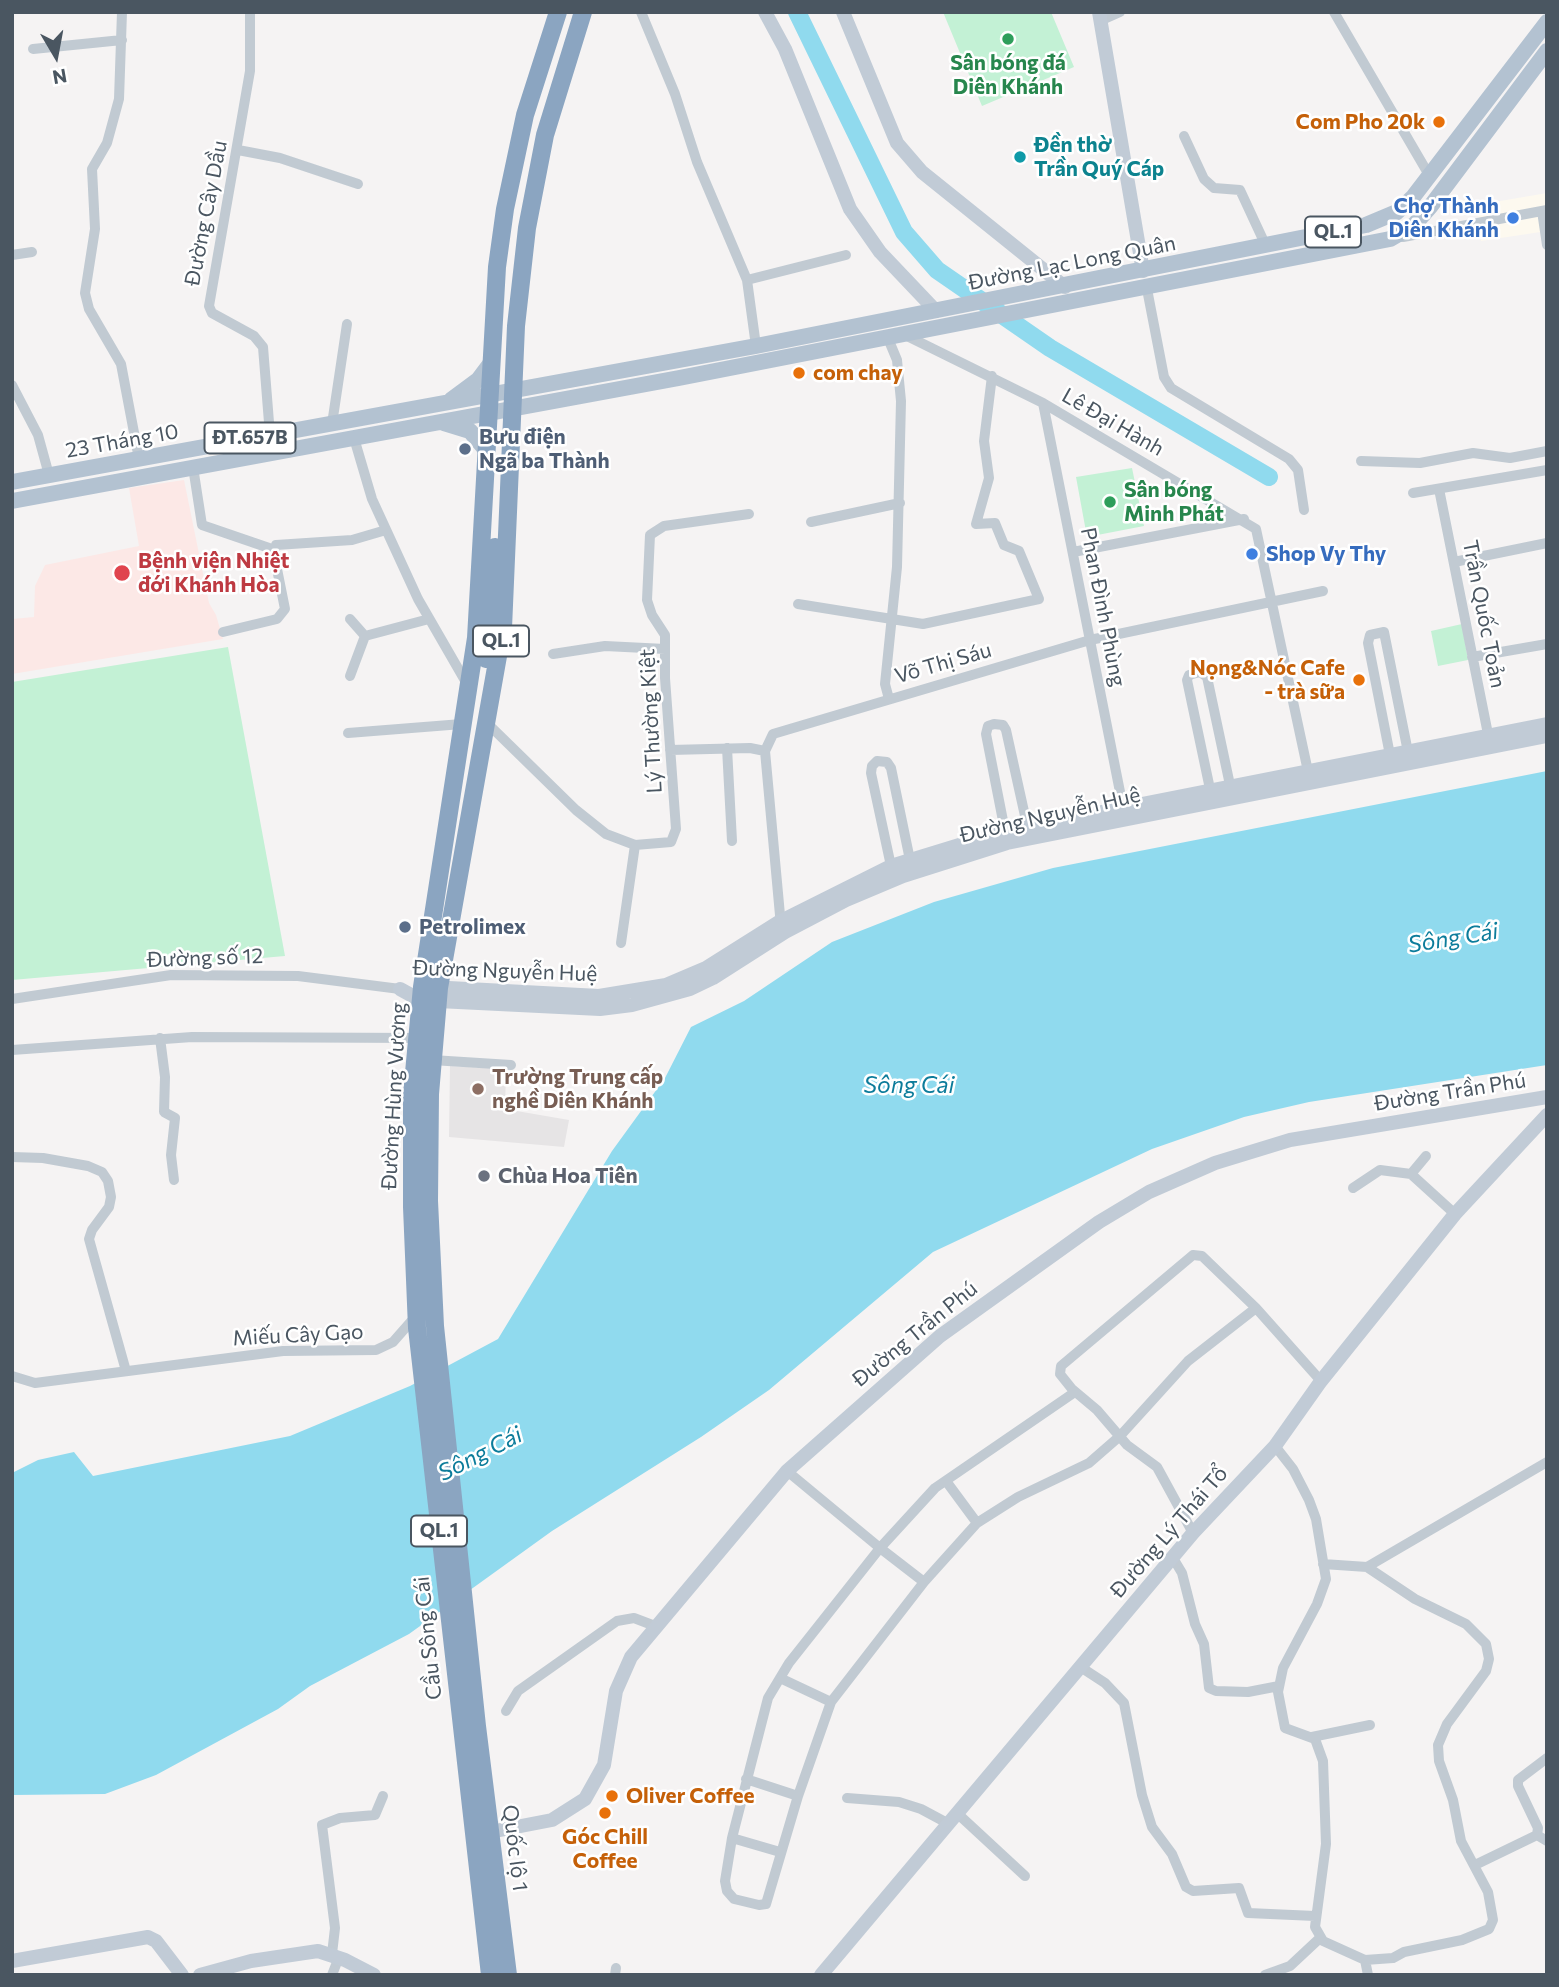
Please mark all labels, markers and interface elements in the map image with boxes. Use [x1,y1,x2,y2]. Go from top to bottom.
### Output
north arrow [21,21,91,91]
marker: Sân bóng đá Diên Khánh [1000,31,1016,47]
place label: Sân bóng đá Diên Khánh [950,50,1066,100]
text: N [51,65,69,90]
place label: Com Pho 20k [1296,109,1425,135]
marker: Com Pho 20k [1431,114,1447,130]
place label: Đền thờ Trần Quý Cáp [1034,132,1164,182]
street label: Đường Cây Dầu [180,138,232,288]
marker: Đền thờ Trần Quý Cáp [1012,149,1028,165]
place label: Chợ Thành Diên Khánh [1388,193,1499,243]
marker: Chợ Thành Diên Khánh [1505,210,1521,226]
road number: QL.1 [1305,216,1361,248]
street label: Đường Lạc Long Quân [966,231,1178,295]
place label: com chay [813,360,903,386]
marker: com chay [791,365,807,381]
street label: Lê Đại Hành [1058,383,1168,461]
street label: 23 Tháng 10 [64,419,180,463]
road number: ĐT.657B [204,422,296,453]
place label: Bưu điện Ngã ba Thành [479,424,610,474]
marker: Bưu điện Ngã ba Thành [457,441,473,457]
place label: Sân bóng Minh Phát [1124,477,1224,527]
marker: Sân bóng Minh Phát [1102,494,1118,510]
street label: Phan Đình Phùng [1075,525,1131,689]
street label: Trần Quốc Toản [1457,538,1511,690]
place label: Shop Vy Thy [1266,541,1386,567]
marker: Shop Vy Thy [1244,546,1260,562]
place label: Bệnh viện Nhiệt đới Khánh Hòa [138,548,289,598]
marker: Bệnh viện Nhiệt đới Khánh Hòa [112,563,132,583]
road number: QL.1 [473,626,529,656]
street label: Võ Thị Sáu [892,637,994,689]
street label: Lý Thường Kiệt [635,648,667,794]
place label: Nọng&Nóc Cafe - trà sữa [1190,655,1345,705]
marker: Nọng&Nóc Cafe - trà sữa [1351,672,1367,688]
street label: Đường Nguyễn Huệ [957,782,1143,848]
place label: Petrolimex [419,914,526,940]
water label: Sông Cái [1406,917,1500,959]
marker: Petrolimex [397,919,413,935]
street label: Đường số 12 [146,943,264,973]
street label: Đường Nguyễn Huệ [412,955,598,987]
street label: Đường Hùng Vương [377,1002,411,1190]
place label: Trường Trung cấp nghề Diên Khánh [492,1064,663,1114]
street label: Đường Trần Phú [1372,1068,1528,1116]
water label: Sông Cái [864,1071,954,1099]
marker: Trường Trung cấp nghề Diên Khánh [470,1081,486,1097]
place label: Chùa Hoa Tiên [498,1163,638,1189]
marker: Chùa Hoa Tiên [476,1168,492,1184]
street label: Đường Trần Phú [848,1276,982,1392]
street label: Miếu Cây Gạo [232,1319,364,1351]
water label: Sông Cái [433,1421,527,1487]
street label: Đường Lý Thái Tổ [1105,1461,1233,1603]
road number: QL.1 [411,1516,467,1546]
street label: Cầu Sông Cái [409,1575,447,1701]
place label: Oliver Coffee [626,1783,755,1809]
marker: Oliver Coffee [604,1788,620,1804]
street label: Quốc lộ 1 [497,1803,533,1893]
marker: Góc Chill Coffee [597,1805,613,1821]
place label: Góc Chill Coffee [562,1824,648,1874]

